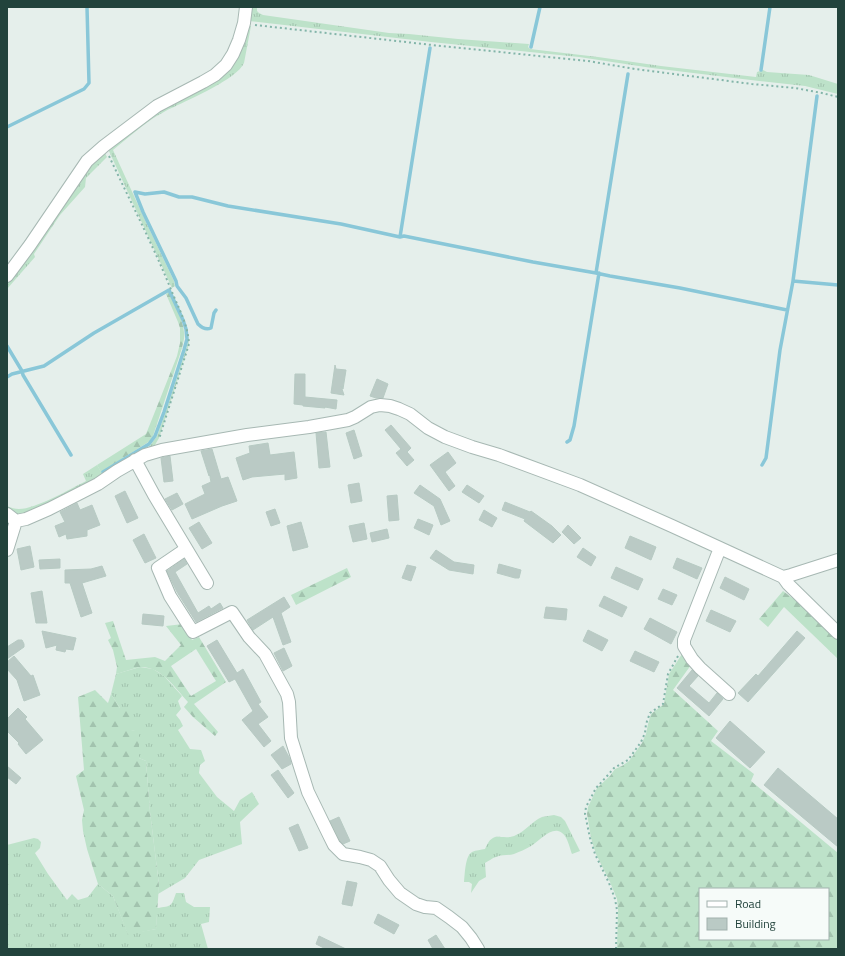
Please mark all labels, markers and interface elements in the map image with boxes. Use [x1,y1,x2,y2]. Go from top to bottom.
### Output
legend [699,888,829,940]
text: Road [735,894,761,913]
text: Building [735,914,776,933]

